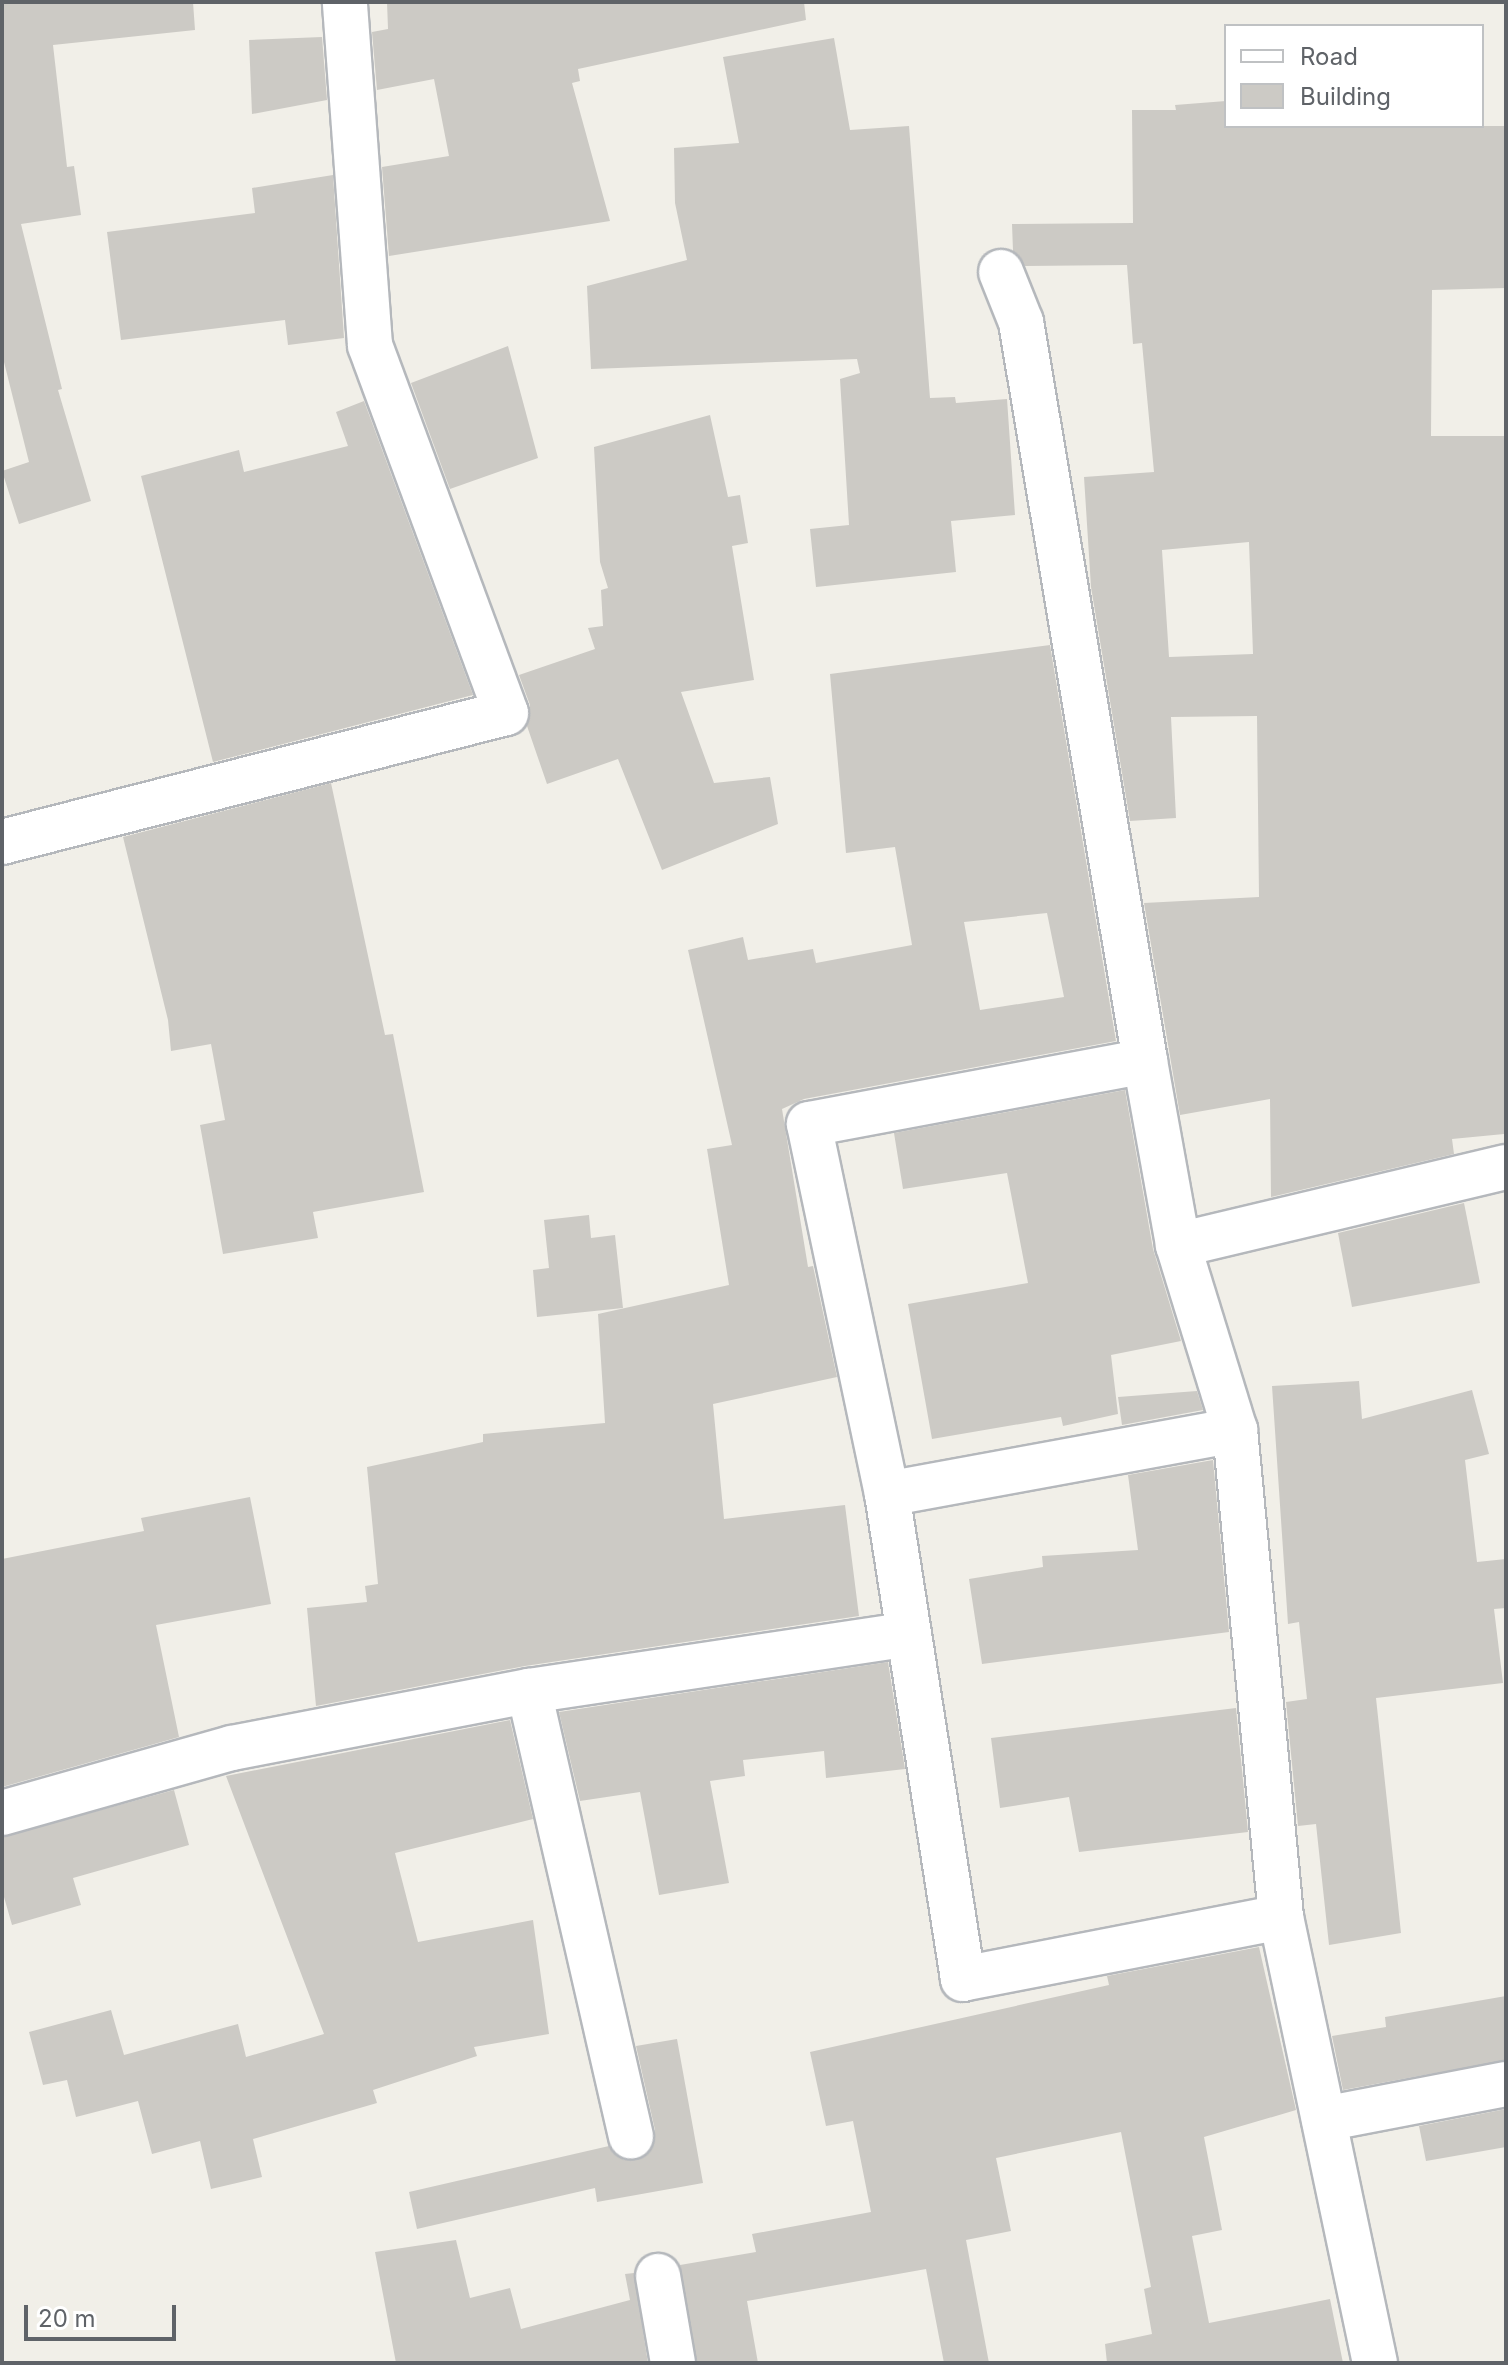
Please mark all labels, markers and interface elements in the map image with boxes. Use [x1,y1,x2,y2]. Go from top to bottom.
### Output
legend [1224,24,1484,128]
text: Road [1300,42,1358,71]
text: Building [1300,82,1391,111]
scale bar [28,2289,180,2339]
text: 20 m [38,2304,96,2333]

